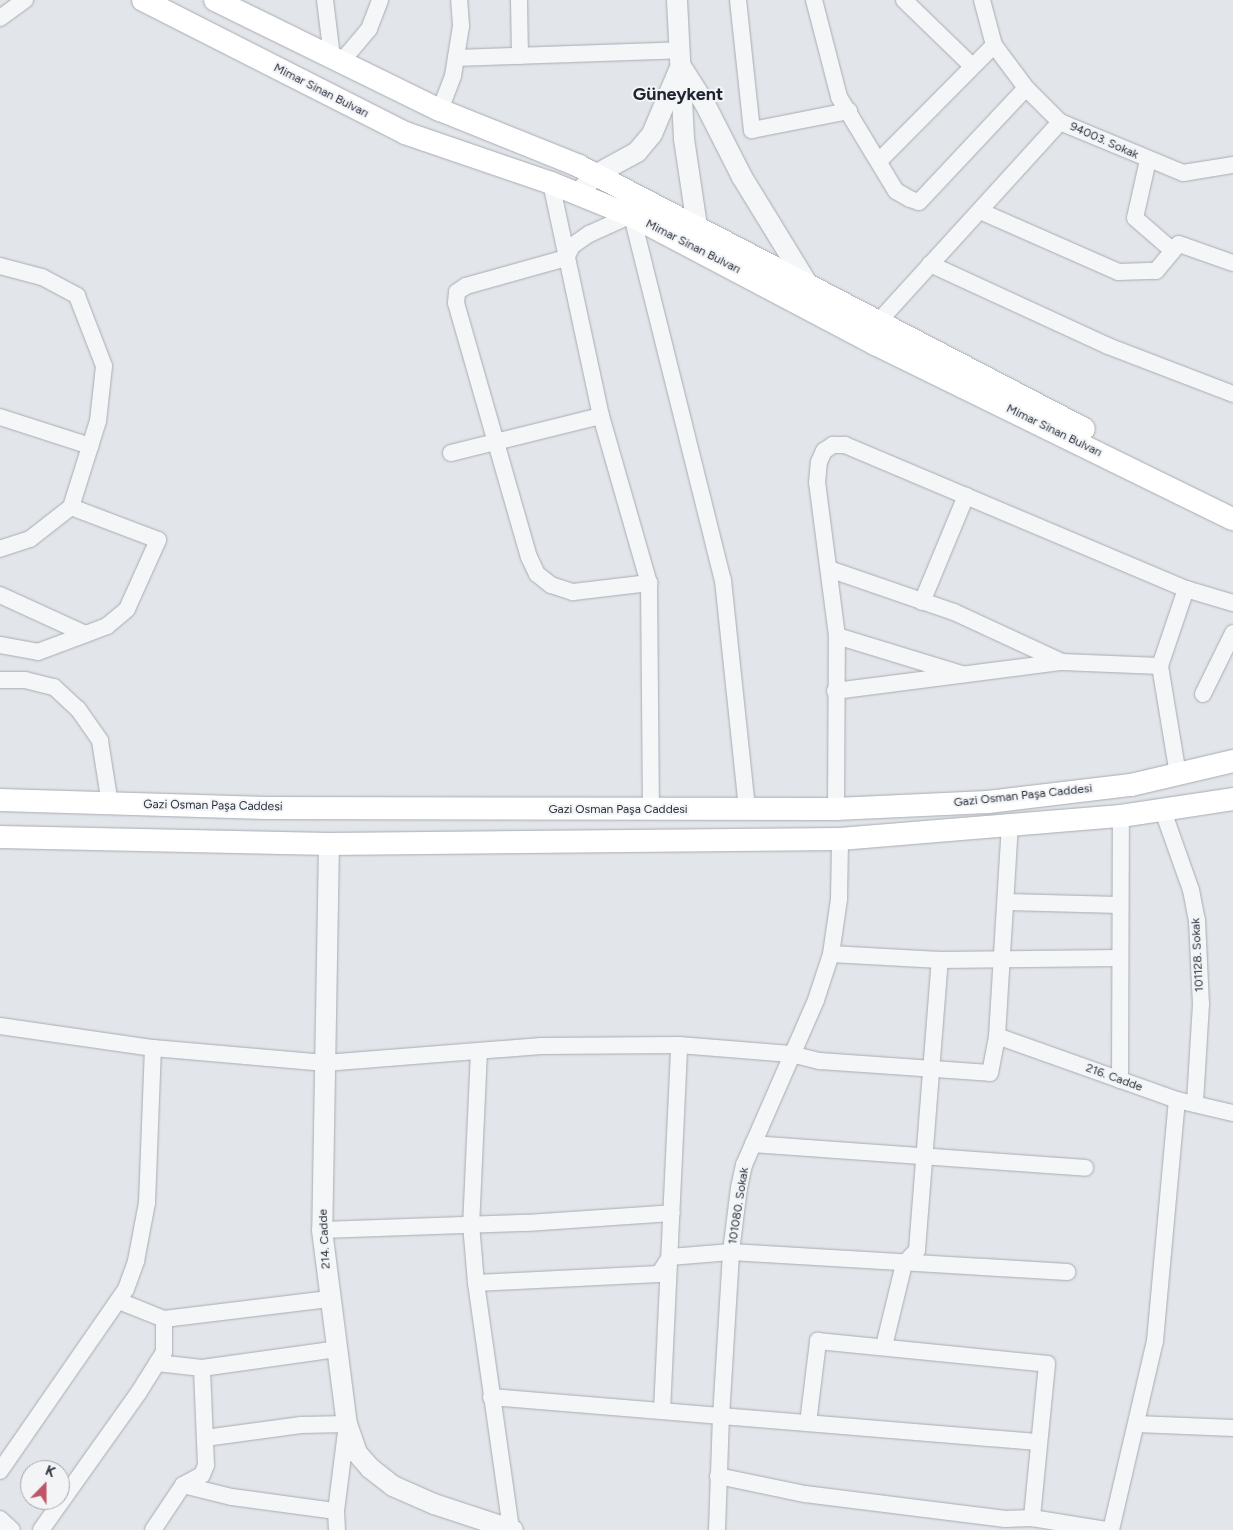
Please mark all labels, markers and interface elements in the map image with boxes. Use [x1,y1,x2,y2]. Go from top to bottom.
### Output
street label: Mimar Sinan Bulvarı [271,61,371,121]
district label: Güneykent [633,83,723,105]
street label: 94003. Sokak [1067,119,1141,163]
street label: Mimar Sinan Bulvarı [643,217,743,277]
street label: Mimar Sinan Bulvarı [1004,402,1104,460]
street label: Gazi Osman Paşa Caddesi [953,782,1093,810]
street label: Gazi Osman Paşa Caddesi [143,798,283,814]
street label: Gazi Osman Paşa Caddesi [548,803,688,817]
street label: 101128. Sokak [1189,918,1207,992]
street label: 216. Cadde [1084,1061,1144,1095]
street label: 101080. Sokak [726,1166,752,1246]
street label: 214. Cadde [316,1209,334,1269]
north arrow [20,1460,70,1510]
text: K [43,1462,58,1481]

